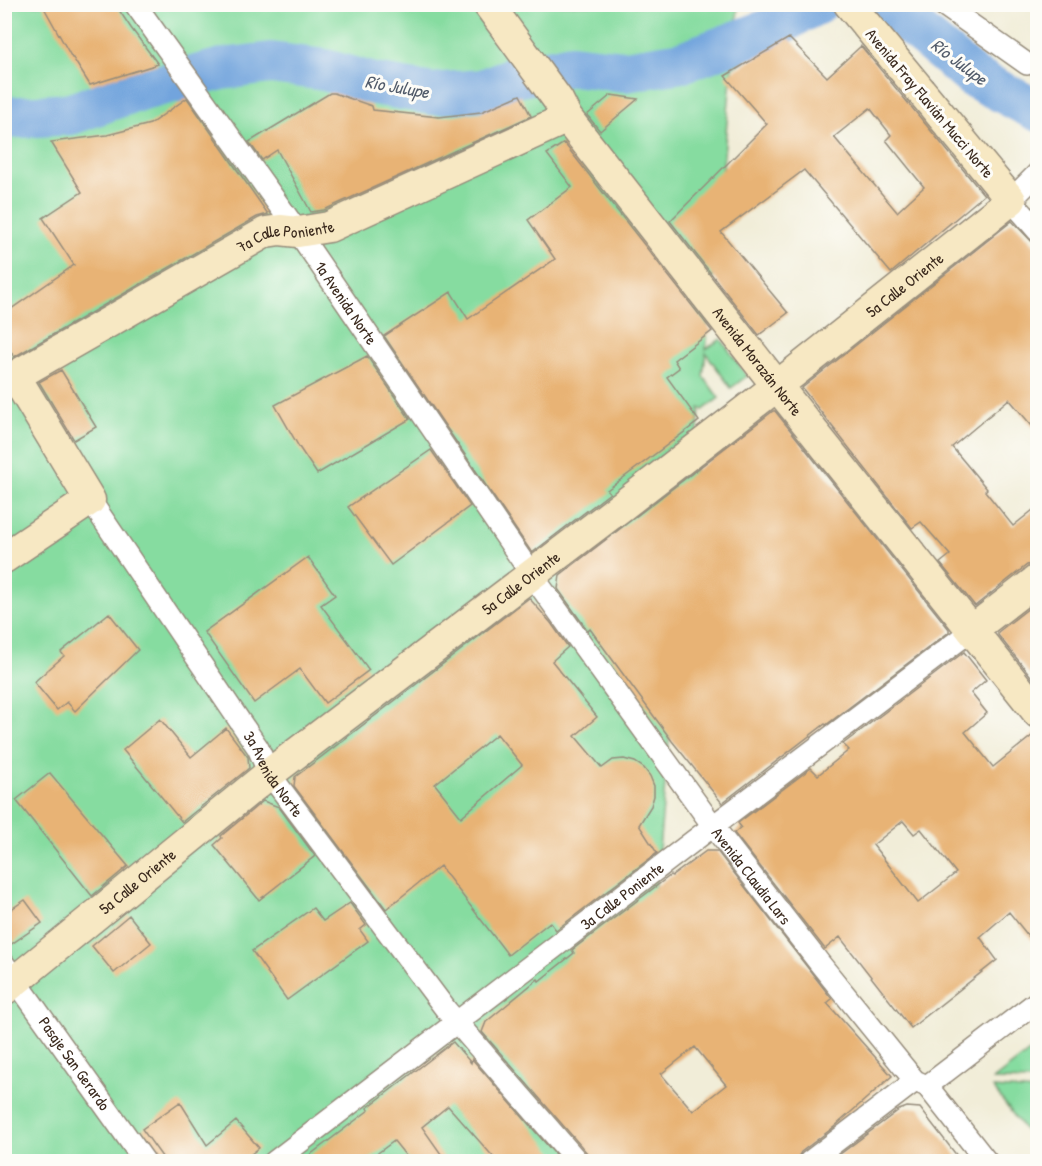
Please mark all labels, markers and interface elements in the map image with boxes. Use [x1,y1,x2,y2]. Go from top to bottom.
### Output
street label: Avenida Fray Flavián Mucci Norte [861,24,999,183]
water label: Río Julupe [926,32,993,91]
water label: Río Julupe [363,69,432,105]
street label: 7a Calle Poniente [233,215,338,258]
street label: 5a Calle Oriente [861,247,948,322]
street label: 1a Avenida Norte [310,257,383,349]
street label: Avenida Morazán Norte [708,302,808,421]
street label: 5a Calle Oriente [477,546,565,620]
street label: 3a Avenida Norte [239,727,309,822]
street label: Avenida Claudia Lars [707,823,797,929]
street label: 5a Calle Oriente [94,843,181,919]
street label: 3a Calle Poniente [576,856,669,935]
street label: Pasaje San Gerardo [34,1012,116,1115]

